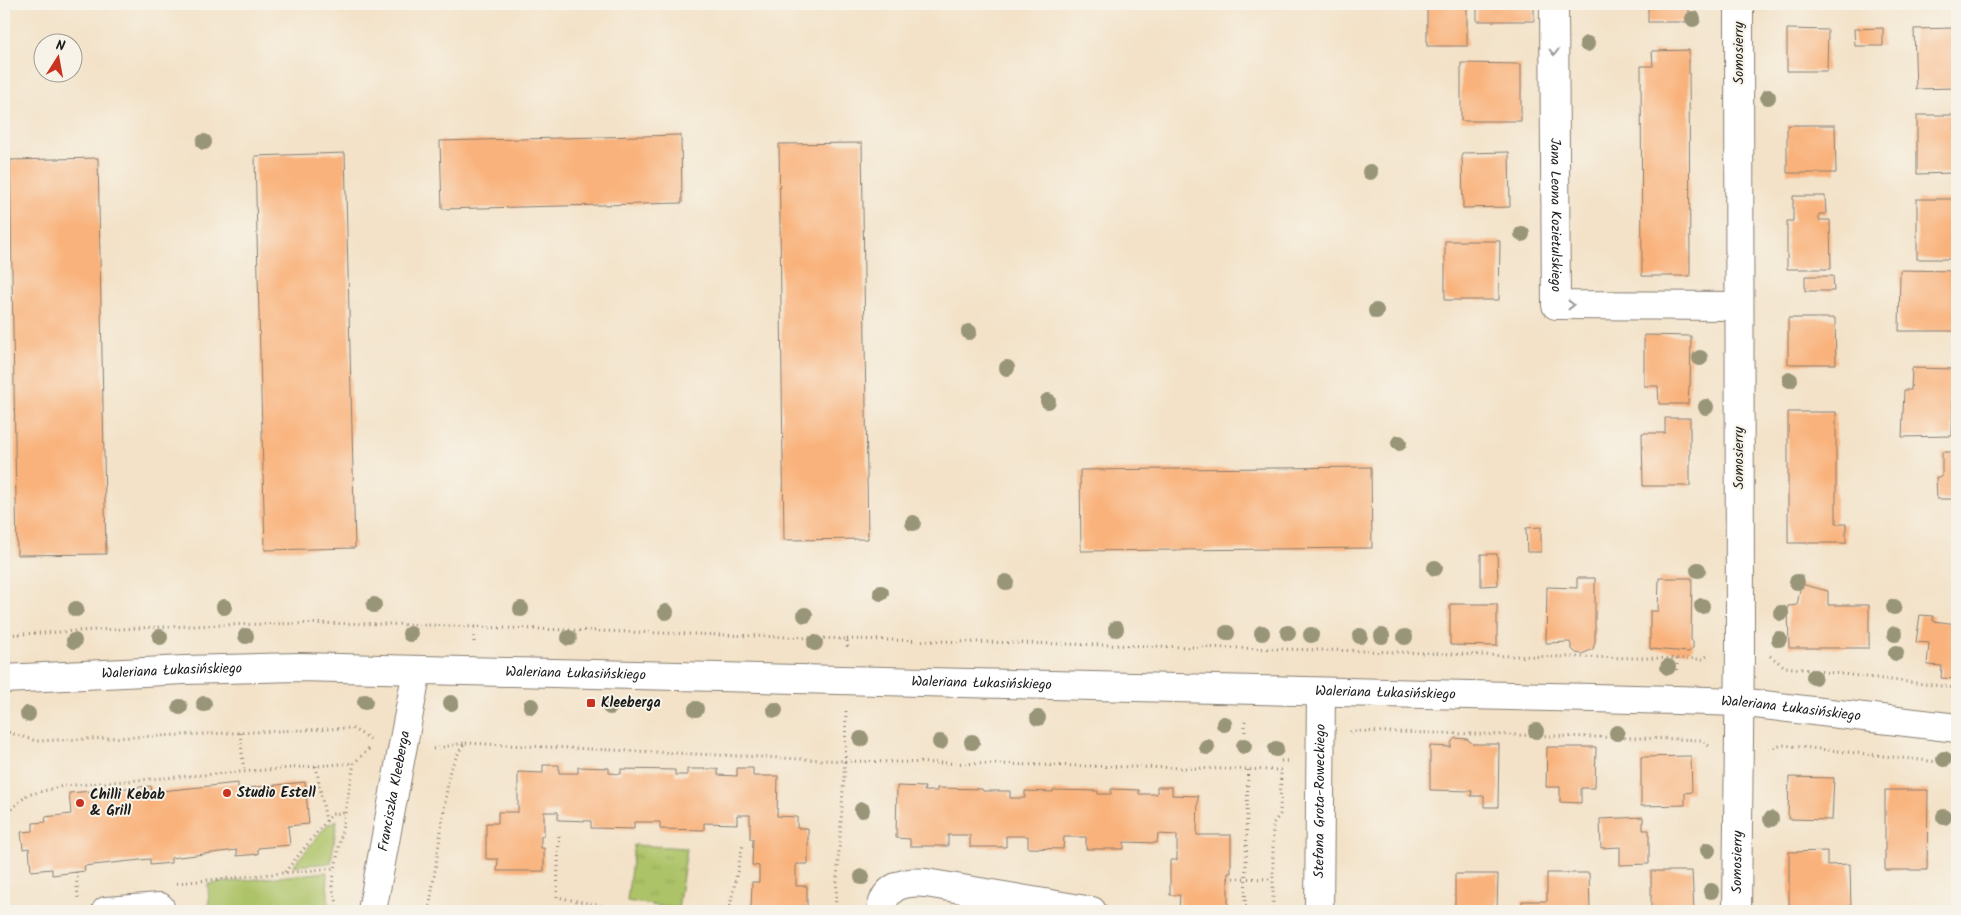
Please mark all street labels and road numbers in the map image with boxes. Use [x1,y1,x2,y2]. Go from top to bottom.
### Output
street label: Somosierry [1728,21,1750,84]
street label: Jana Leona Kozietulskiego [1544,138,1567,292]
street label: Somosierry [1728,426,1750,489]
street label: Waleriana Łukasińskiego [101,657,242,685]
street label: Waleriana Łukasińskiego [505,661,646,686]
street label: Waleriana Łukasińskiego [911,671,1052,696]
street label: Waleriana Łukasińskiego [1315,680,1456,706]
street label: Waleriana Łukasińskiego [1721,690,1862,727]
street label: Stefana Grota-Roweckiego [1308,724,1332,878]
street label: Franciszka Kleeberga [372,729,416,853]
street label: Somosierry [1726,830,1749,894]

